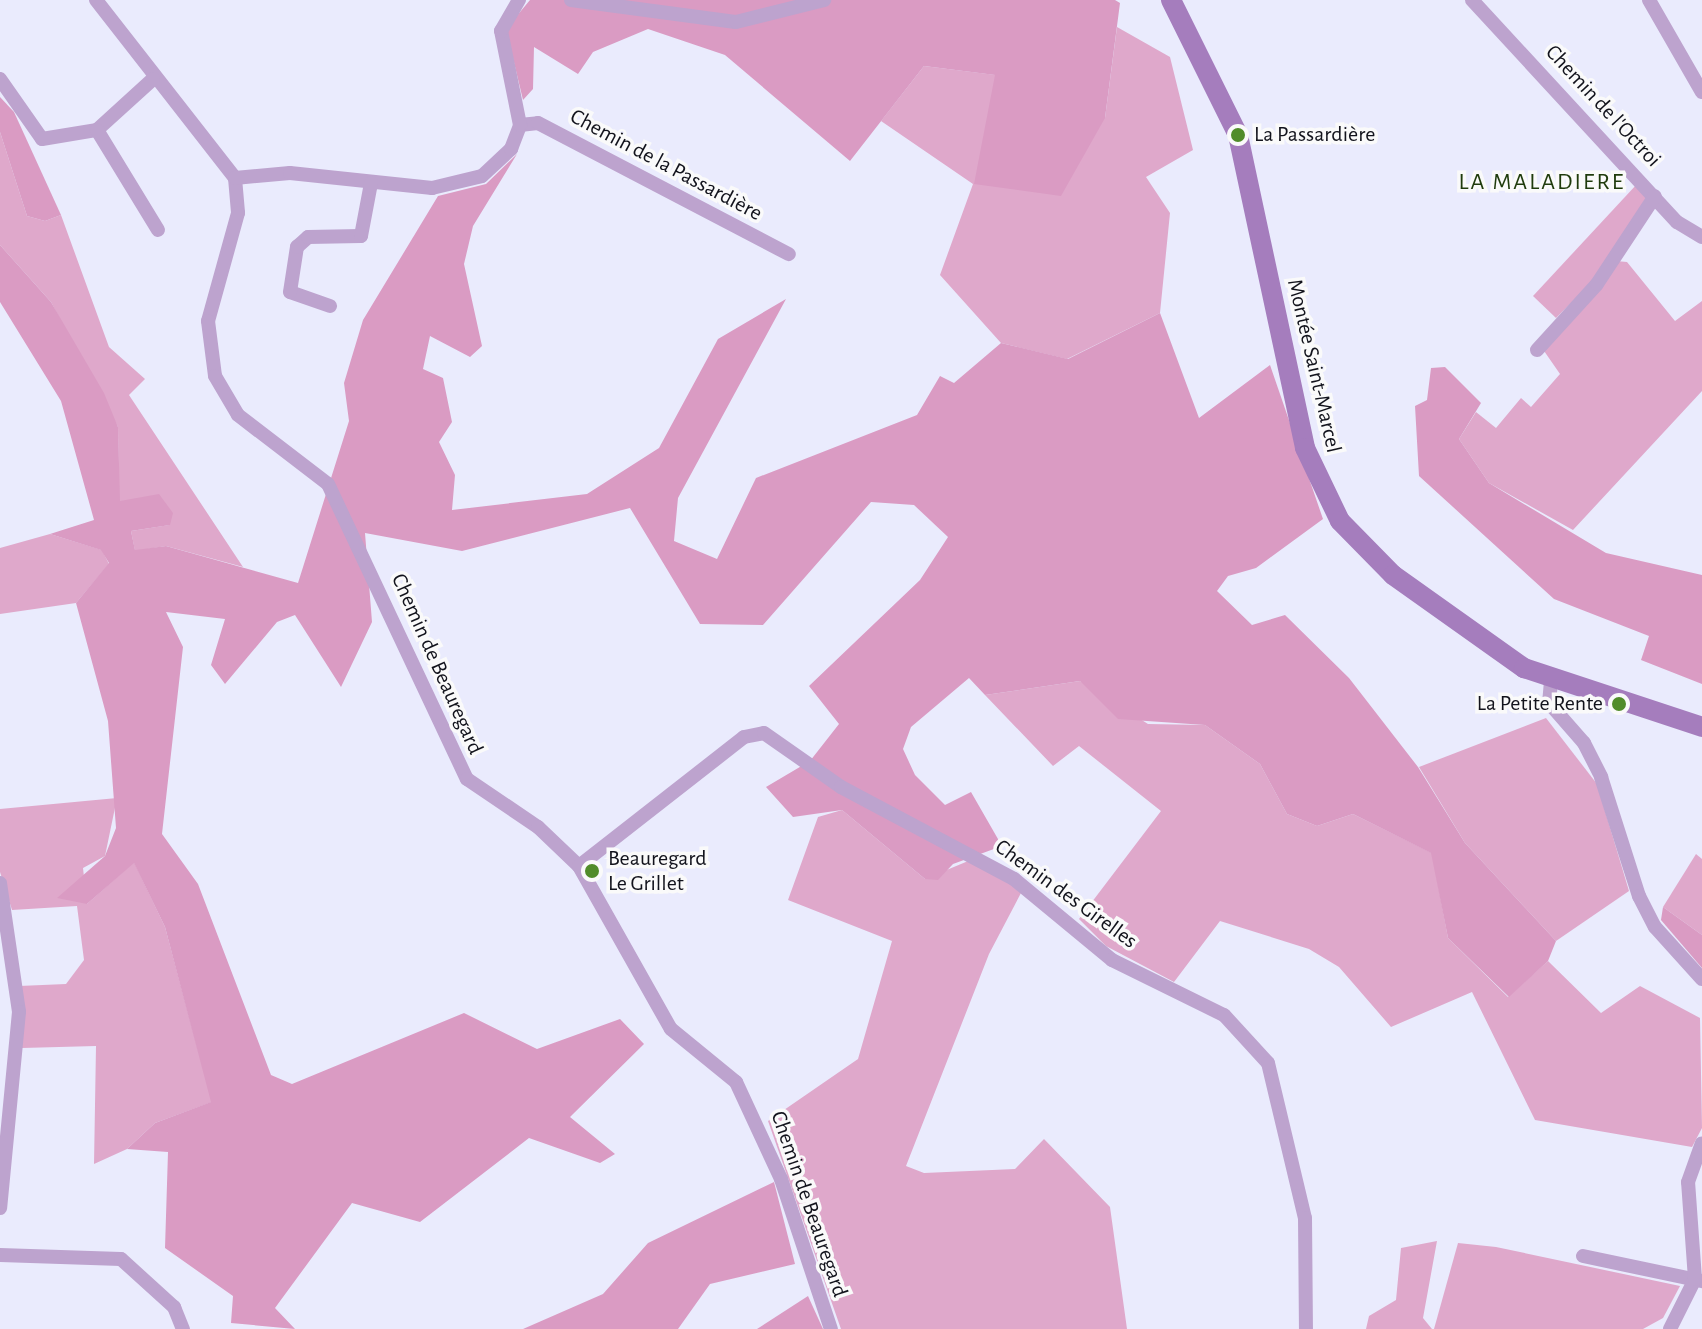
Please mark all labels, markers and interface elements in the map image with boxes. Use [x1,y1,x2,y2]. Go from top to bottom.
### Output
street label: Chemin de l'Octroi [1540,39,1666,173]
street label: Chemin de la Passardière [565,103,767,227]
place label: La Passardière [1254,122,1375,148]
marker: La Passardière [1229,126,1247,144]
district label: LA MALADIERE [1459,169,1625,197]
street label: Montée Saint-Marcel [1281,277,1347,455]
street label: Chemin de Beauregard [385,570,489,758]
place label: La Petite Rente [1477,691,1603,717]
marker: La Petite Rente [1610,695,1628,713]
street label: Chemin des Girelles [990,834,1142,954]
place label: Beauregard Le Grillet [608,845,707,896]
marker: Beauregard Le Grillet [583,862,601,880]
street label: Chemin de Beauregard [765,1108,853,1300]

